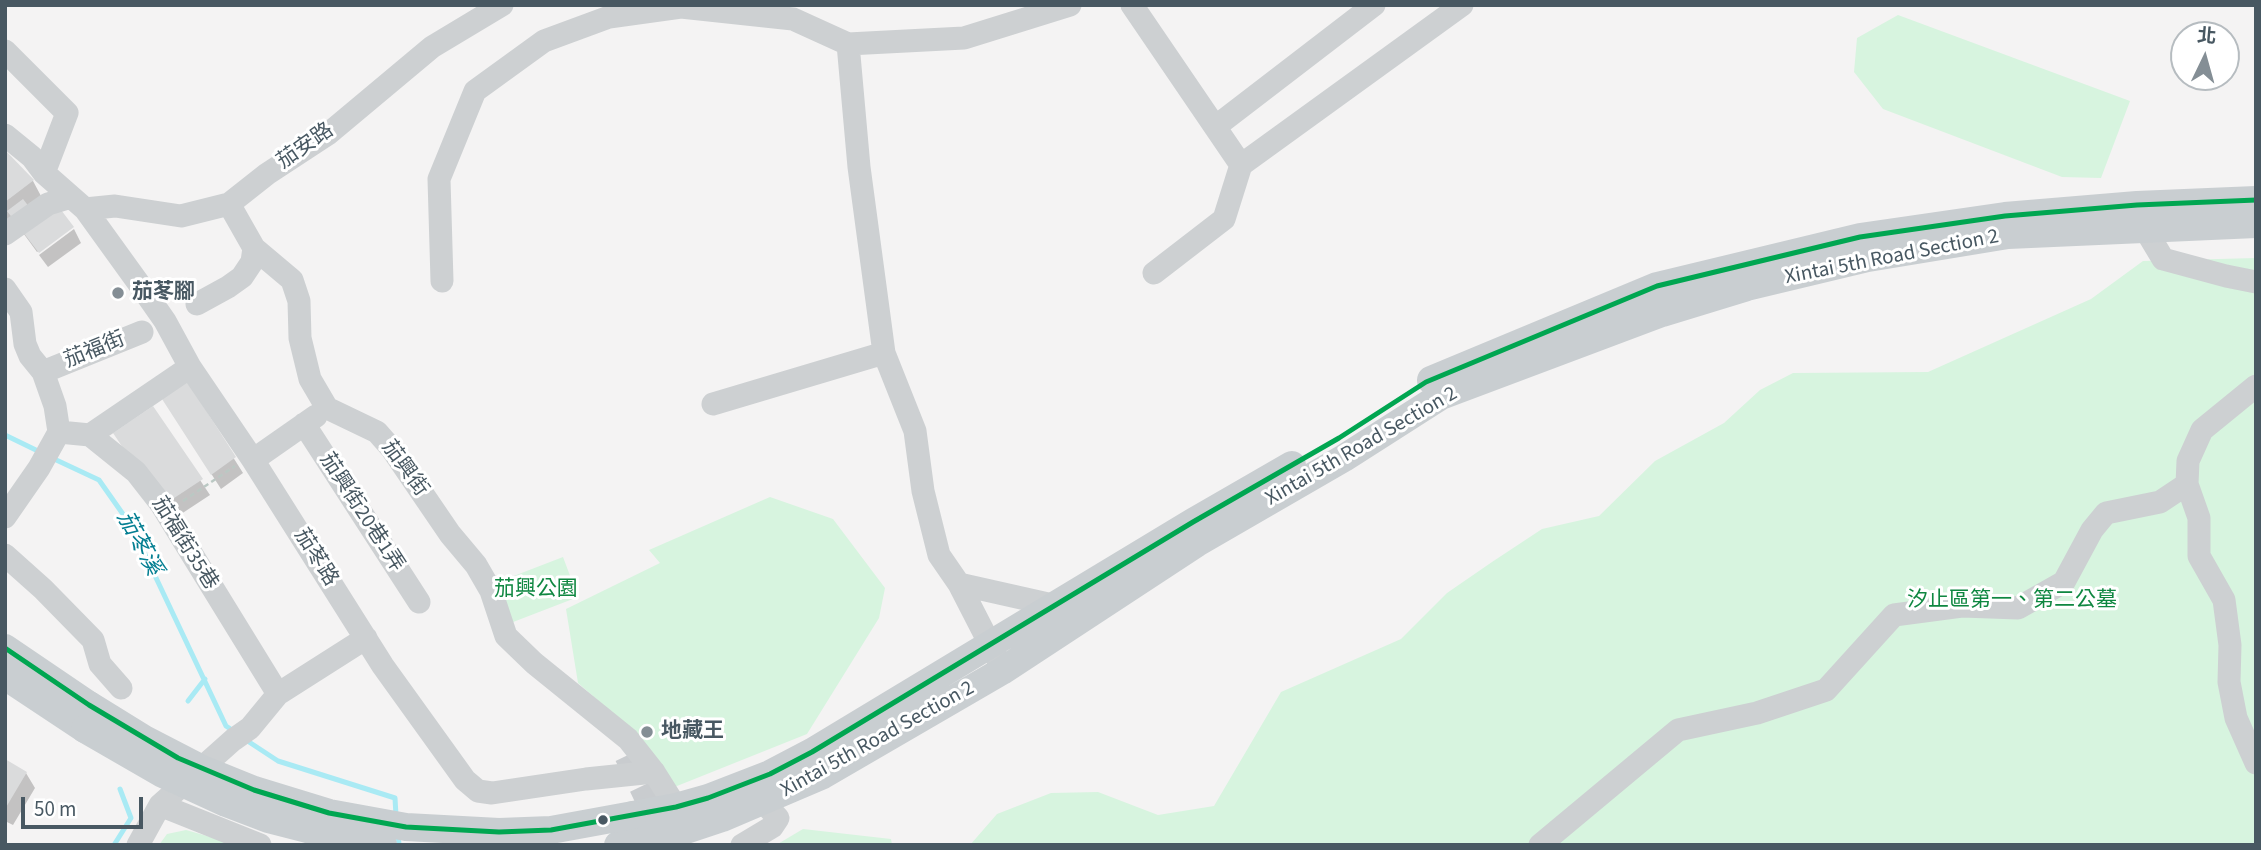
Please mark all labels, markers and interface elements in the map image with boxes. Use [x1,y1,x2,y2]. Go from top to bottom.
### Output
north arrow [2170,21,2240,91]
text: 北 [2196,22,2217,51]
street label: 茄安路 [273,119,339,175]
street label: Xintai 5th Road Section 2 [1783,225,2001,291]
place label: 茄苳腳 [132,280,195,306]
marker: 茄苳腳 [110,285,126,301]
street label: 茄福街 [61,328,129,374]
street label: Xintai 5th Road Section 2 [1262,382,1462,512]
street label: 茄興街 [375,436,433,502]
street label: 茄興街20巷1弄 [313,449,409,577]
street label: 茄福街35巷 [146,493,222,595]
water label: 茄苳溪 [110,507,166,581]
street label: 茄苳路 [288,525,342,591]
park label: 茄興公園 [494,577,578,603]
park label: 汐止區第一、第二公墓 [1907,588,2117,614]
street label: Xintai 5th Road Section 2 [777,676,979,804]
place label: 地藏王 [661,719,724,745]
marker: 地藏王 [639,724,655,740]
scale bar [24,784,147,828]
text: 50 m [34,794,76,824]
unlabelled marker [596,813,610,827]

